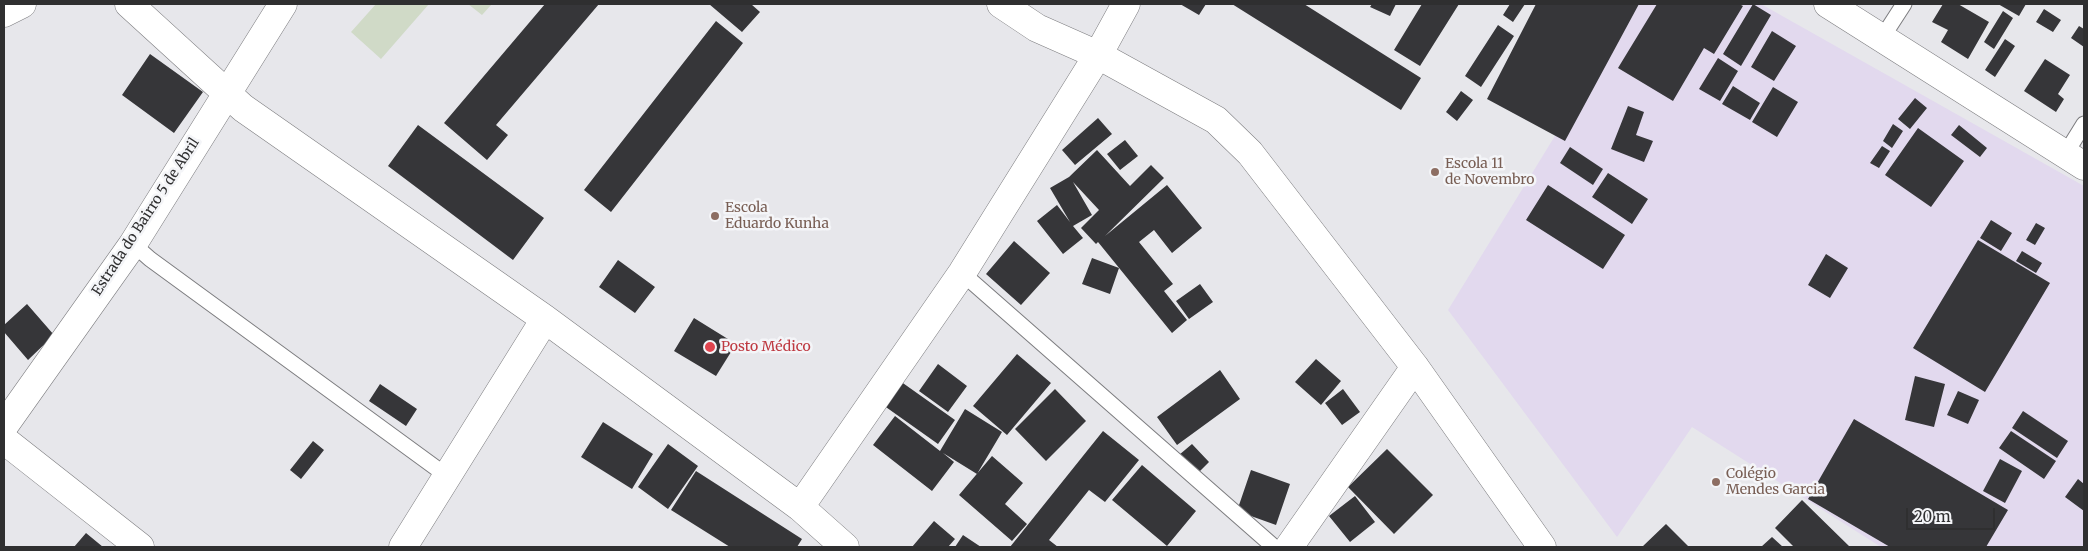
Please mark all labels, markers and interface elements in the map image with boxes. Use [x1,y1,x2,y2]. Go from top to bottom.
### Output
street label: Estrada do Bairro 5 de Abril [89,135,203,299]
place label: Escola 11 de Novembro [1445,156,1534,188]
marker: Escola 11 de Novembro [1429,166,1441,178]
place label: Escola Eduardo Kunha [725,200,829,232]
marker: Escola Eduardo Kunha [709,210,721,222]
place label: Posto Médico [721,339,811,355]
marker: Posto Médico [703,340,717,354]
place label: Colégio Mendes Garcia [1726,466,1825,498]
marker: Colégio Mendes Garcia [1710,476,1722,488]
scale bar [1908,498,1997,530]
text: 20 m [1914,507,1951,526]

